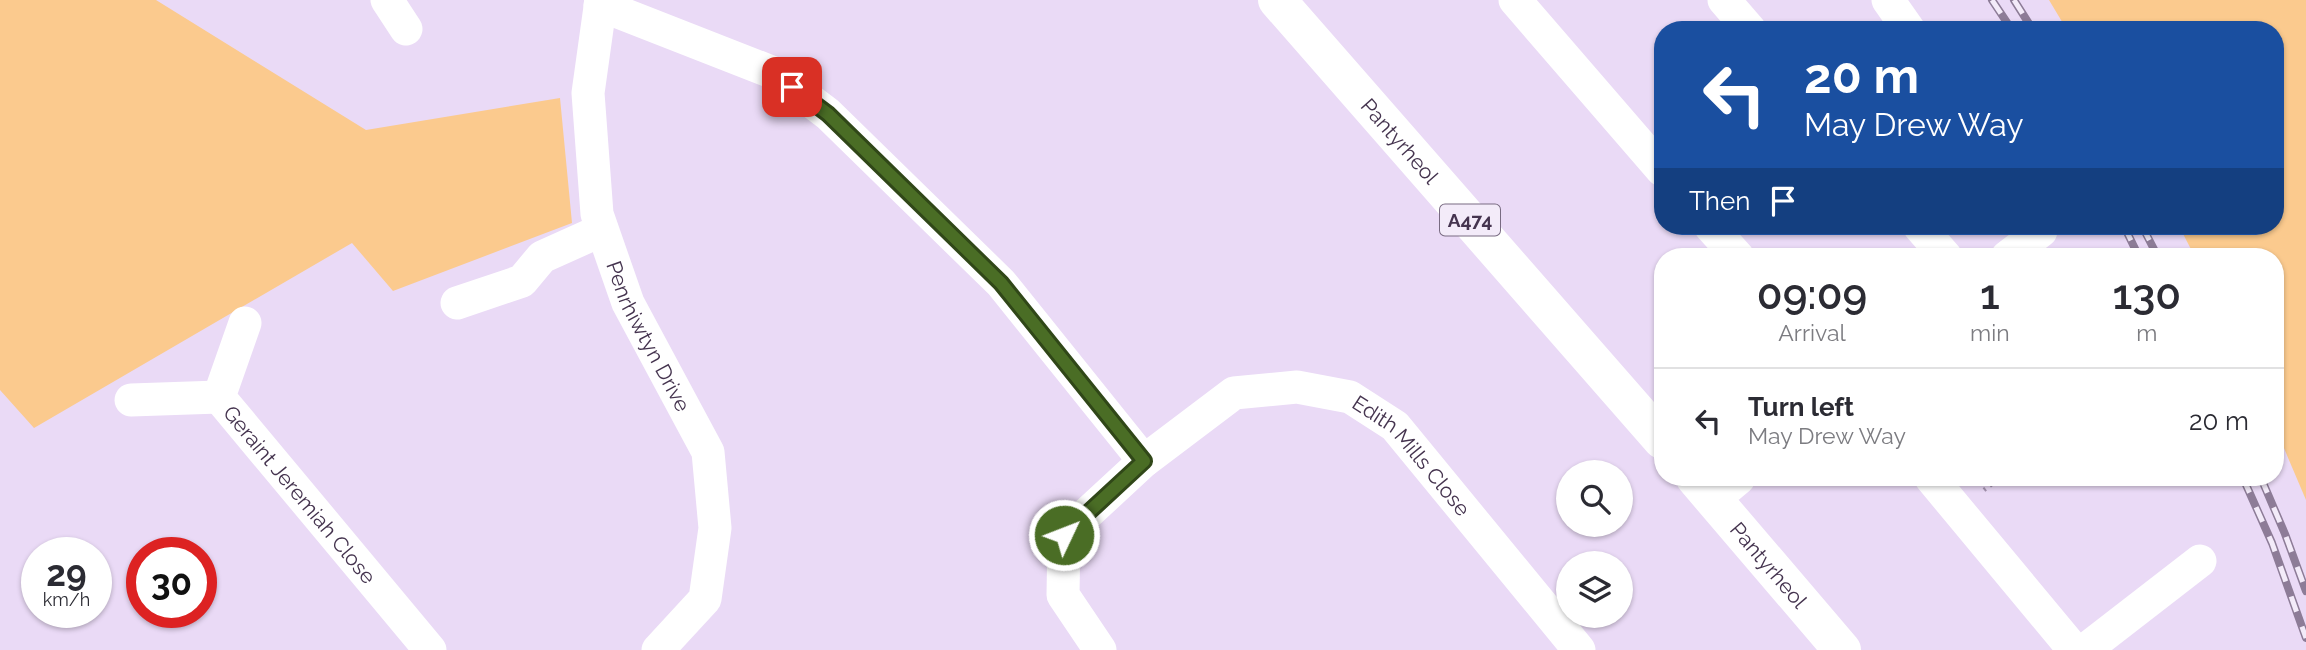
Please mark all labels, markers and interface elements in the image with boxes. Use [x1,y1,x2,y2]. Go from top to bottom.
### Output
text: 20 m [1804,47,1919,104]
icon: left [1689,49,1780,140]
pin [762,57,822,117]
icon: arrive [773,68,811,106]
street label: Pantyrheol [1356,93,1444,189]
text: May Drew Way [1804,106,2024,143]
icon: arrive [1764,182,1802,220]
text: Then [1689,186,1750,216]
road number: A474 [1440,204,1500,235]
street label: Penrhiwtyn Drive [602,257,696,415]
text: 09:09 [1757,270,1867,319]
text: 1 [1980,270,2000,319]
text: 130 [2113,270,2181,319]
text: Arrival [1778,319,1846,346]
text: min [1970,319,2010,346]
text: m [2136,319,2157,346]
street label: Edith Mills Close [1348,390,1476,521]
text: Turn left [1748,392,1854,422]
street label: Geraint Jeremiah Close [219,400,382,588]
icon: left [1689,402,1727,440]
text: 20 m [2189,406,2249,436]
text: May Drew Way [1748,422,1906,449]
map controls [1556,460,1633,628]
button: search [1556,460,1633,537]
position arrow [1027,498,1101,572]
street label: Pantyrheol [1725,517,1813,613]
speed limit sign: 30 [126,537,217,628]
button: layers [1556,551,1633,628]
text: 29 [46,553,87,594]
text: km/h [43,589,90,610]

